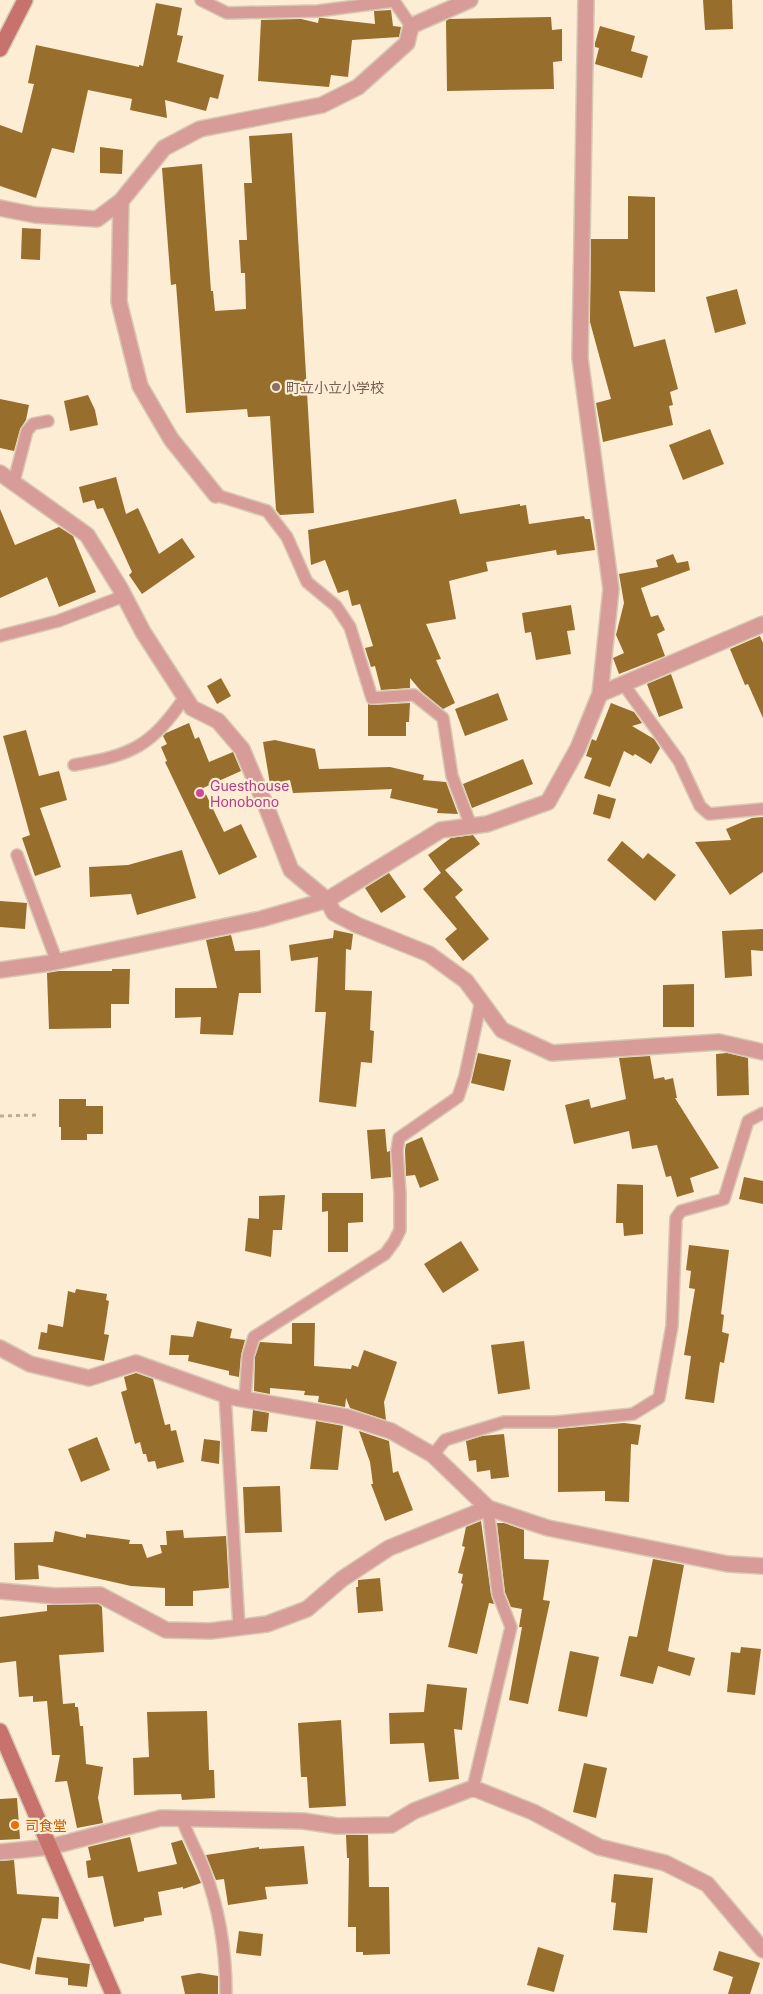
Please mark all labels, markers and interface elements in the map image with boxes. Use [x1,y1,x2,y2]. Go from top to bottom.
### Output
place label: 町立小立小学校 [286,379,384,396]
marker: 町立小立小学校 [270,381,282,393]
place label: Guesthouse Honobono [210,777,289,810]
marker: Guesthouse Honobono [194,787,206,799]
place label: 司食堂 [25,1817,67,1834]
marker: 司食堂 [9,1819,21,1831]

